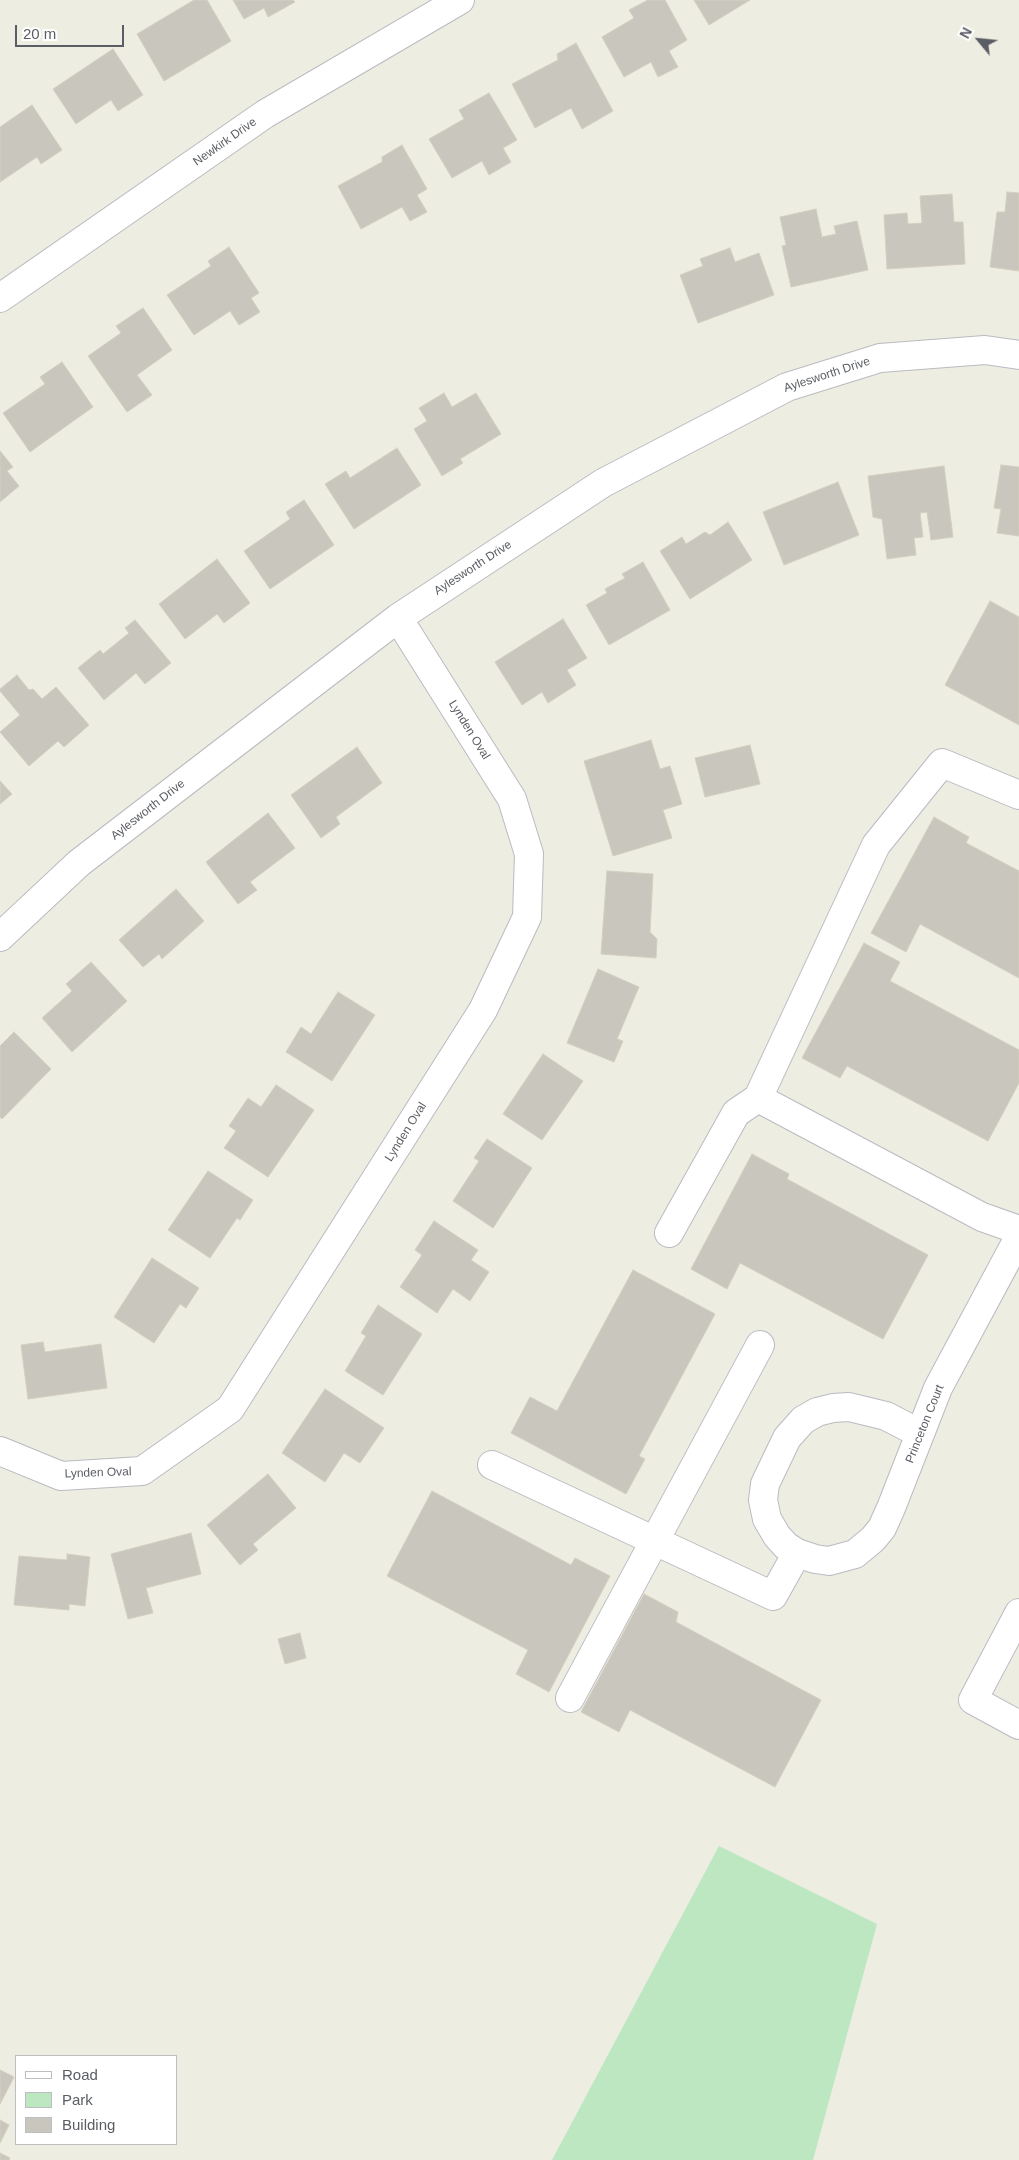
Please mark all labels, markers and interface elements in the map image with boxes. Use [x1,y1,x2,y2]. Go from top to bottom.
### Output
scale bar [18,15,126,47]
north arrow [954,15,1004,65]
text: 20 m [23,25,56,42]
text: N [956,25,975,41]
street label: Newkirk Drive [191,115,259,169]
street label: Aylesworth Drive [782,354,872,396]
street label: Aylesworth Drive [431,538,515,598]
street label: Lynden Oval [445,698,493,762]
street label: Aylesworth Drive [108,777,188,843]
street label: Lynden Oval [382,1100,430,1164]
street label: Princeton Court [903,1383,947,1465]
street label: Lynden Oval [64,1465,132,1481]
legend [15,2055,178,2145]
text: Road [62,2066,98,2083]
text: Park [62,2091,93,2108]
text: Building [62,2116,115,2133]

